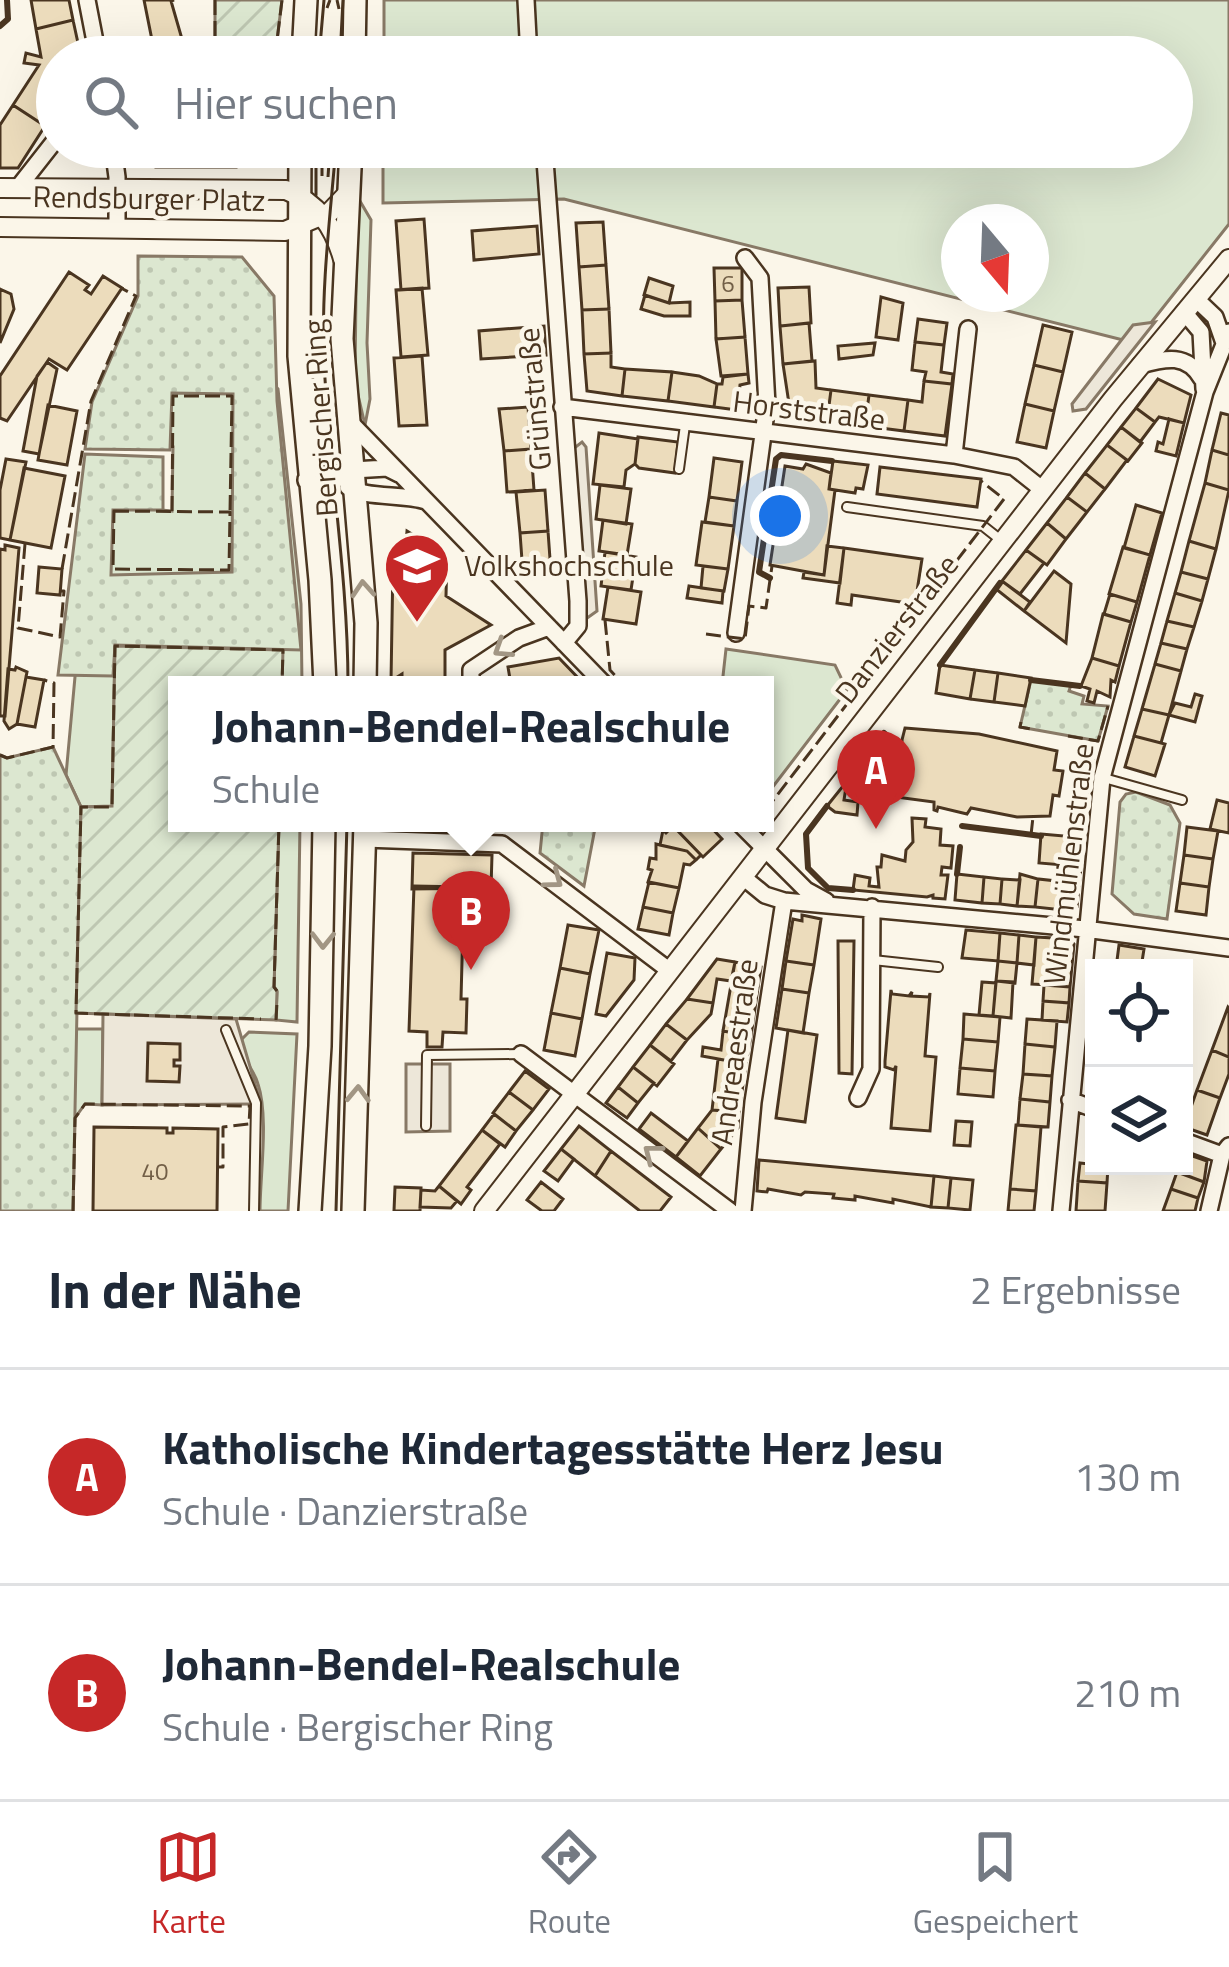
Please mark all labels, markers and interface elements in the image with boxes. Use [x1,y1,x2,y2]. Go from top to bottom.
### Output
search box [36,36,1193,168]
text: Hier suchen [174,68,398,136]
icon: search [78,69,144,135]
street label: Rendsburger Platz [32,173,266,223]
north arrow [941,204,1049,312]
house number: 6 [721,265,735,301]
street label: Bergischer Ring [290,318,350,518]
street label: Grünstraße [505,326,563,472]
street label: Horststraße [730,378,888,442]
your location [750,486,810,546]
school or university icon: Volkshochschule [382,531,452,625]
place label: Volkshochschule [464,542,674,588]
street label: Danzierstraße [823,544,969,713]
one-way arrow [351,579,377,598]
one-way arrow [493,635,515,657]
popup [168,676,774,832]
text: Johann-Bendel-Realschule [212,691,730,759]
pin: A [837,730,915,829]
street label: Windmühlenstraße [1030,741,1106,987]
text: Schule [212,759,320,818]
one-way arrow [540,866,562,887]
pin: B [432,871,510,970]
one-way arrow [310,931,336,950]
street label: Andreaestraße [698,956,770,1148]
map controls [1085,959,1193,1175]
button: locate [1085,959,1193,1067]
button: layers [1085,1067,1193,1175]
one-way arrow [345,1084,371,1103]
one-way arrow [644,1146,666,1167]
house number: 40 [142,1153,168,1189]
text: In der Nähe [48,1250,302,1328]
text: 2 Ergebnisse [970,1260,1181,1319]
text: Katholische Kindertagesstätte Herz Jesu [162,1413,944,1481]
text: A [75,1447,99,1506]
text: 130 m [1074,1447,1181,1506]
text: Schule · Danzierstraße [162,1481,528,1540]
text: Johann-Bendel-Realschule [162,1629,681,1697]
text: B [75,1663,99,1722]
text: 210 m [1074,1663,1181,1722]
text: Schule · Bergischer Ring [162,1697,553,1756]
tab: Karte [151,1824,226,1946]
tab: Route [528,1824,611,1946]
tab: Gespeichert [913,1824,1078,1946]

